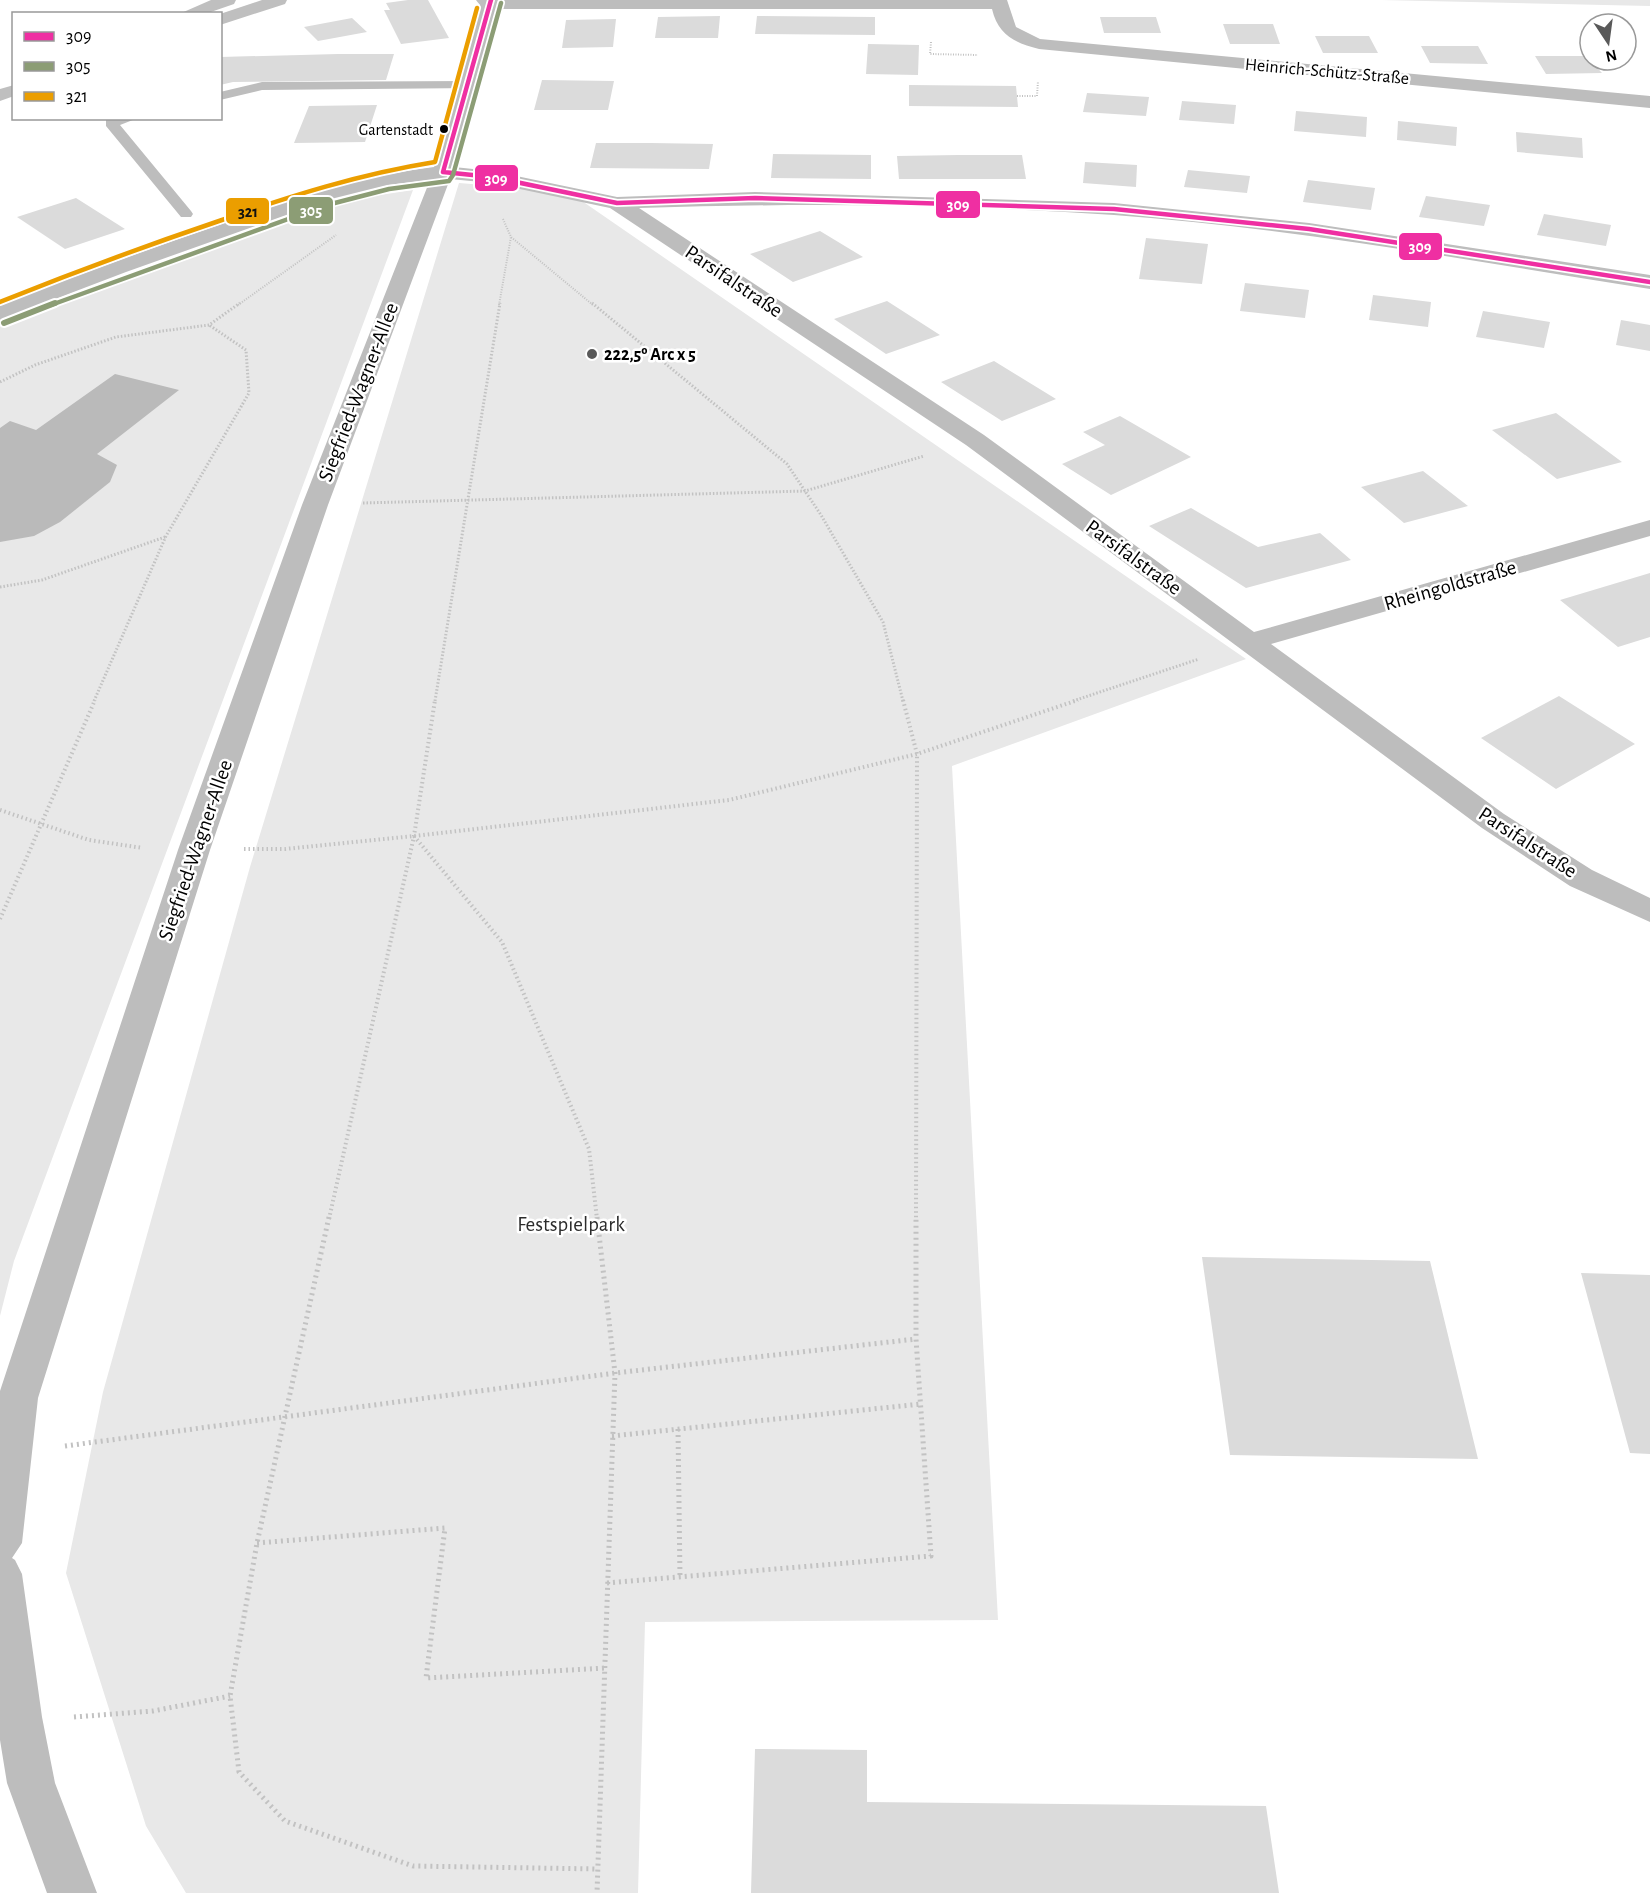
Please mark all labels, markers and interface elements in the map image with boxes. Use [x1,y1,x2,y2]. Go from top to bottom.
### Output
legend [12,12,222,120]
north arrow [1578,12,1638,72]
text: 309 [66,28,91,46]
text: N [1604,47,1618,65]
street label: Heinrich-Schütz-Straße [1244,56,1410,88]
text: 305 [66,58,90,76]
text: 321 [66,88,88,106]
place label: Gartenstadt [359,122,433,138]
marker: Gartenstadt [438,123,450,135]
line badge: 309 [474,164,519,192]
text: 309 [485,171,508,187]
line badge: 309 [935,190,981,219]
line badge: 305 [288,196,334,225]
line badge: 321 [225,197,270,225]
text: 309 [947,197,970,213]
text: 305 [300,203,322,219]
text: 321 [238,204,258,220]
line badge: 309 [1398,232,1443,261]
text: 309 [1409,239,1432,255]
street label: Parsifalstraße [681,241,786,322]
street label: Siegfried-Wagner-Allee [315,300,402,484]
place label: 222,5º Arc x 5 [604,346,696,364]
marker: 222,5º Arc x 5 [585,347,599,361]
street label: Parsifalstraße [1082,516,1185,599]
street label: Rheingoldstraße [1382,557,1519,614]
street label: Siegfried-Wagner-Allee [155,757,236,943]
street label: Parsifalstraße [1475,803,1581,882]
park label: Festspielpark [517,1214,625,1235]

